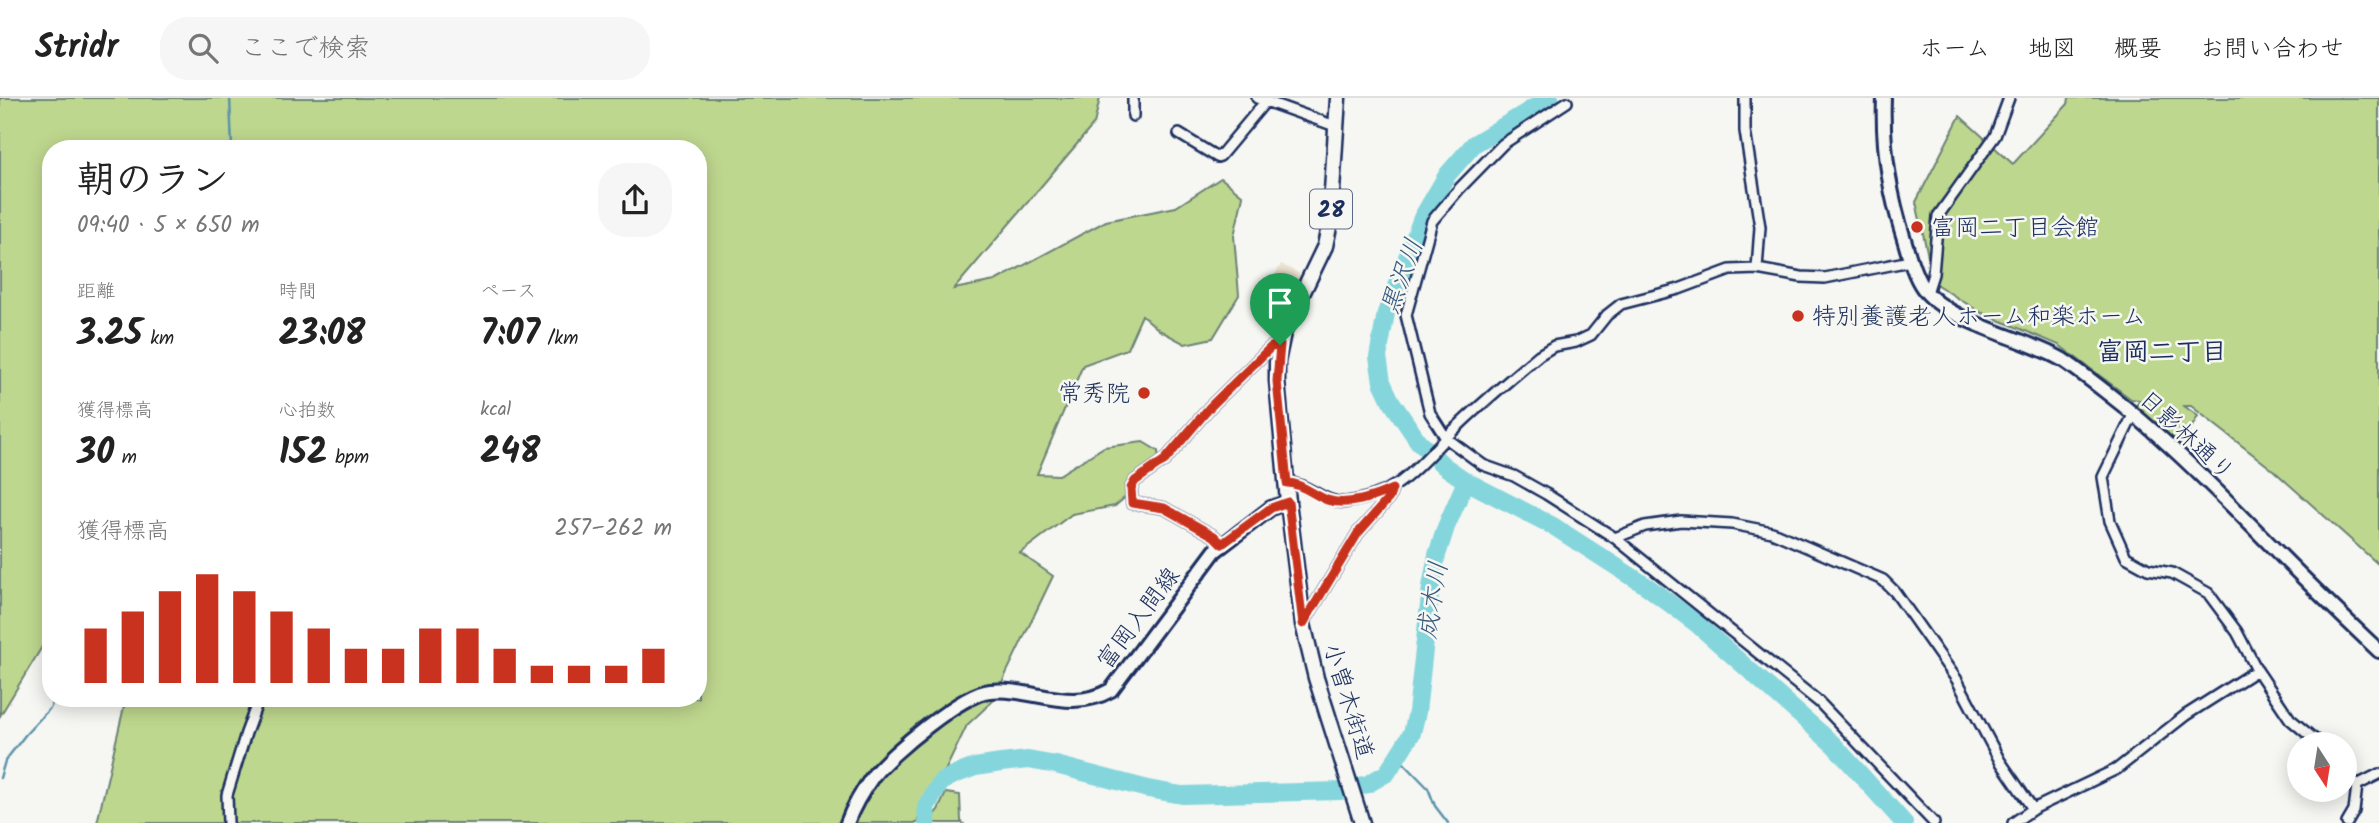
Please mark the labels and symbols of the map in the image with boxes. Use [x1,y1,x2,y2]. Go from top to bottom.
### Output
road number: 28 [1310,190,1352,228]
place label: 富岡二丁目会館 [1931,209,2099,248]
marker: 富岡二丁目会館 [1909,219,1925,235]
water label: 黒沢川 [1370,233,1436,321]
pin [1250,273,1310,345]
place label: 特別養護老人ホーム和楽ホーム [1812,298,2146,337]
marker: 特別養護老人ホーム和楽ホーム [1790,308,1806,324]
district label: 富岡二丁目 [2097,332,2227,374]
place label: 常秀院 [1058,375,1130,414]
street label: 日影林通り [2129,381,2243,491]
marker: 常秀院 [1136,385,1152,401]
street label: 富岡入間線 [1088,559,1191,679]
water label: 成木川 [1407,559,1461,642]
street label: 小曽木街道 [1311,638,1384,765]
north arrow [2287,732,2357,802]

